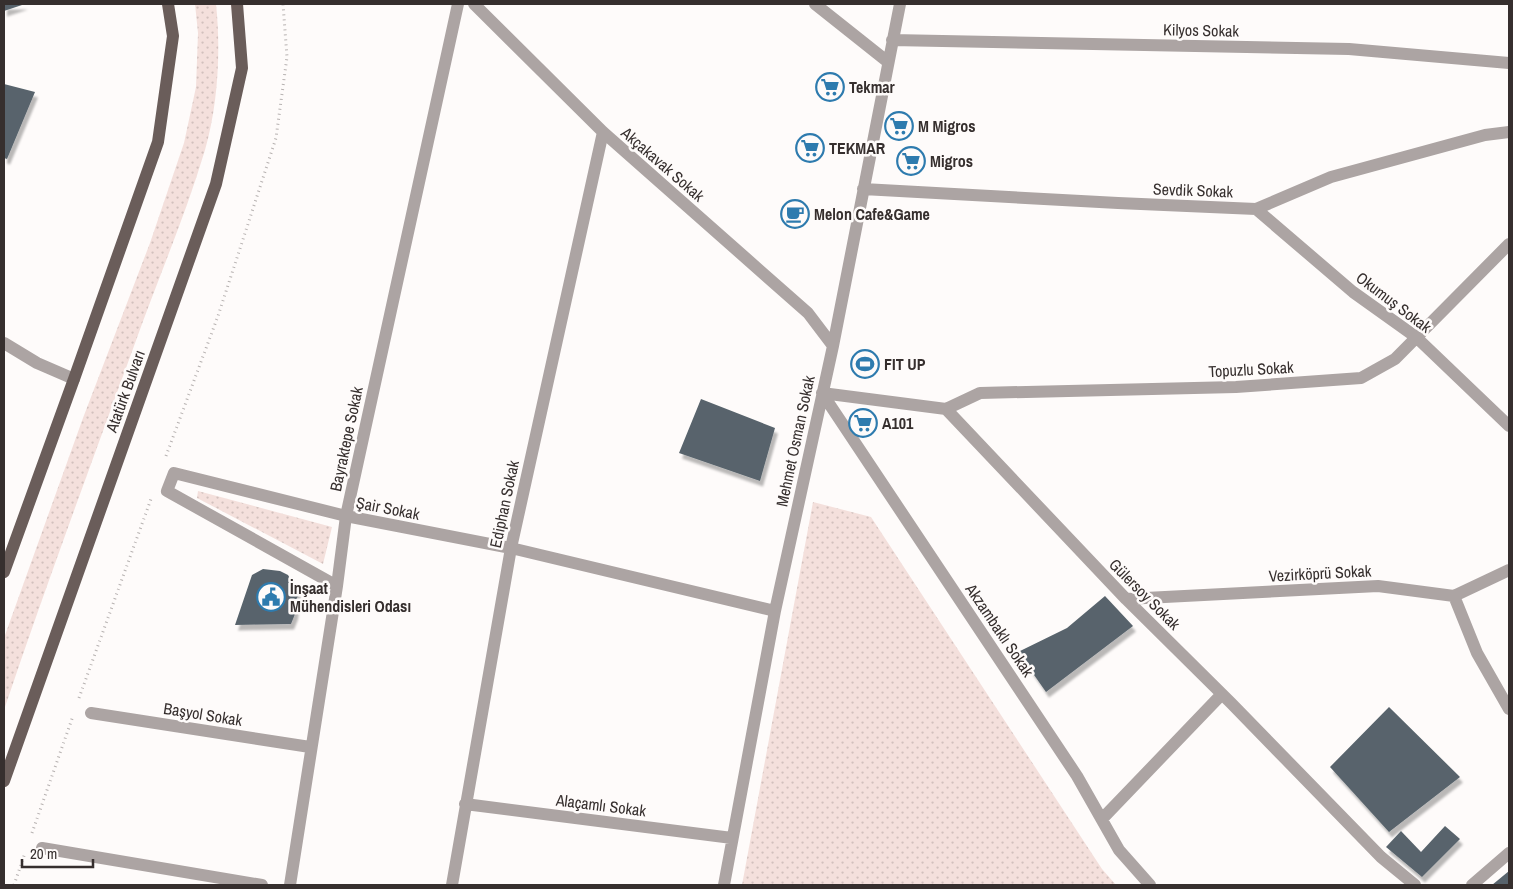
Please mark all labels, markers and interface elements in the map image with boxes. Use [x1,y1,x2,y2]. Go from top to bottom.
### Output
street label: Kilyos Sokak [1163,18,1240,42]
supermarket icon: Tekmar [815,72,845,102]
place label: Tekmar [849,76,896,98]
supermarket icon: M Migros [884,111,914,141]
place label: M Migros [918,115,976,137]
street label: Akçakavak Sokak [616,121,710,207]
supermarket icon: TEKMAR [795,133,825,163]
place label: TEKMAR [829,137,886,159]
supermarket icon: Migros [896,146,926,176]
place label: Migros [930,150,973,172]
street label: Sevdik Sokak [1153,178,1234,202]
cafe icon: Melon Cafe&Game [780,199,810,229]
place label: Melon Cafe&Game [814,203,930,225]
street label: Okumuş Sokak [1352,266,1436,338]
street label: Atatürk Bulvarı [100,347,150,436]
sports icon: FIT UP [850,349,880,379]
place label: FIT UP [884,353,926,375]
street label: Topuzlu Sokak [1208,356,1295,382]
street label: Mehmet Osman Sokak [770,373,820,509]
street label: Bayraktepe Sokak [324,384,368,493]
supermarket icon: A101 [848,408,878,438]
place label: A101 [882,412,914,434]
street label: Ediphan Sokak [484,458,524,550]
street label: Şair Sokak [354,491,422,525]
street label: Gülersoy Sokak [1104,553,1186,635]
street label: Vezirköprü Sokak [1268,559,1372,587]
place label: İnşaat Mühendisleri Odası [290,577,411,617]
street label: Akzambaklı Sokak [960,578,1040,681]
public building icon: İnşaat Mühendisleri Odası [256,582,286,612]
street label: Başyol Sokak [162,697,244,731]
street label: Alaçamlı Sokak [554,788,648,821]
scale bar [22,836,94,868]
text: 20 m [30,843,57,864]

